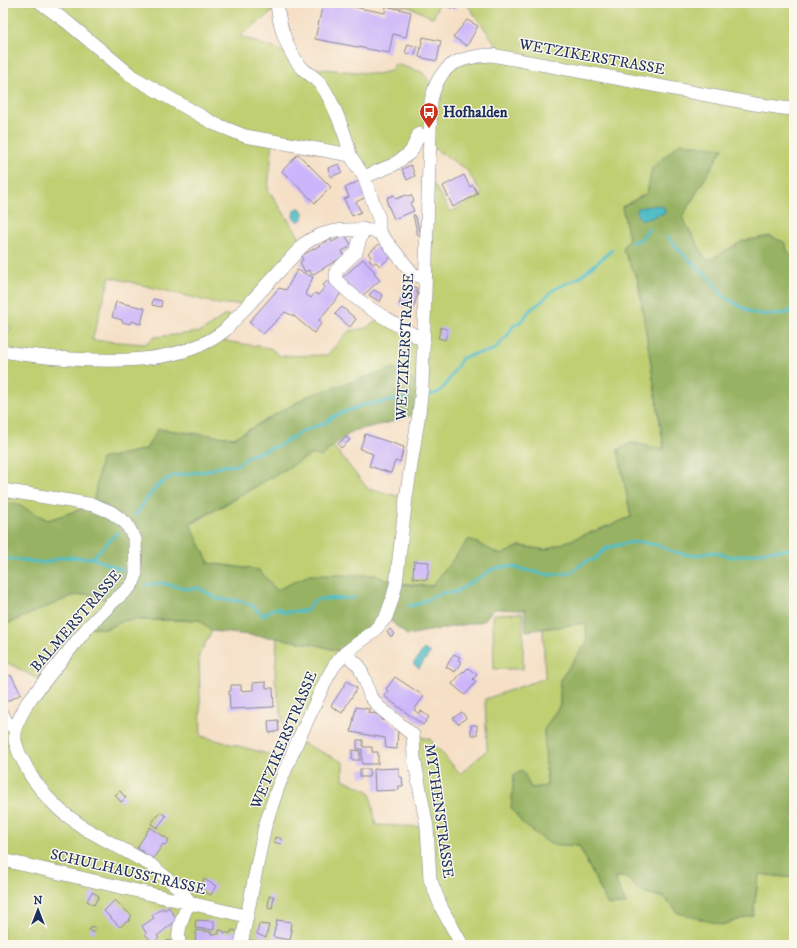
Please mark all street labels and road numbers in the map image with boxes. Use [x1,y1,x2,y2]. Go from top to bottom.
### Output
street label: WETZIKERSTRASSE [517,35,667,79]
street label: WETZIKERSTRASSE [392,272,418,422]
street label: BALMERSTRASSE [26,566,126,676]
street label: WETZIKERSTRASSE [246,668,322,813]
street label: MYTHENSTRASSE [420,743,458,880]
street label: SCHULHAUSSTRASSE [48,845,208,899]

